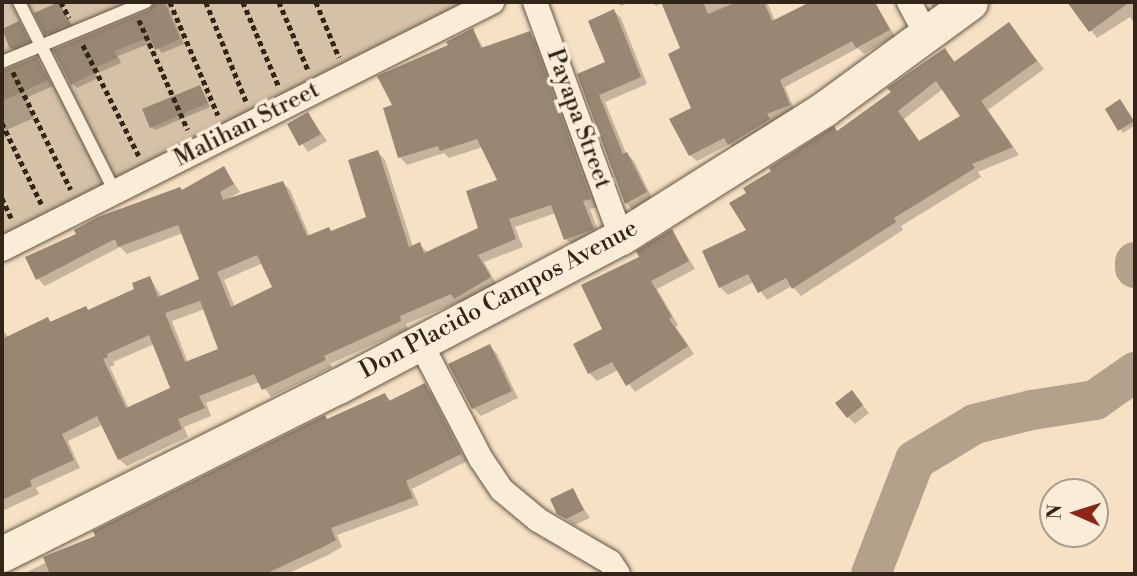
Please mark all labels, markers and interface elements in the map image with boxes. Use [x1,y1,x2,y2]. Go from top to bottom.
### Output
street label: Payapa Street [539,45,617,193]
street label: Malihan Street [170,76,324,174]
street label: Don Placido Campos Avenue [355,214,643,386]
north arrow [1039,478,1109,548]
text: N [1043,504,1067,520]

